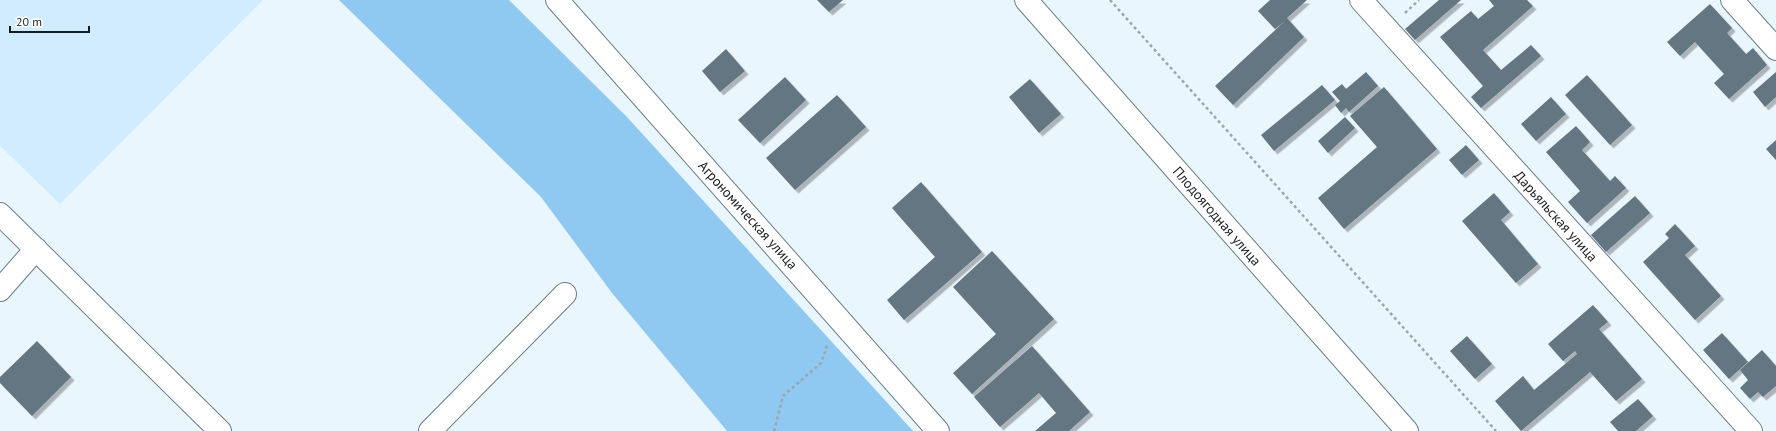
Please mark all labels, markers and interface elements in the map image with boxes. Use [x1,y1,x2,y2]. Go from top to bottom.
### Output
scale bar [10,8,89,34]
text: 20 m [16,14,42,29]
street label: Агрономическая улица [694,157,802,273]
street label: Плодоягодная улица [1169,163,1265,269]
street label: Дарьяльская улица [1510,167,1602,265]

